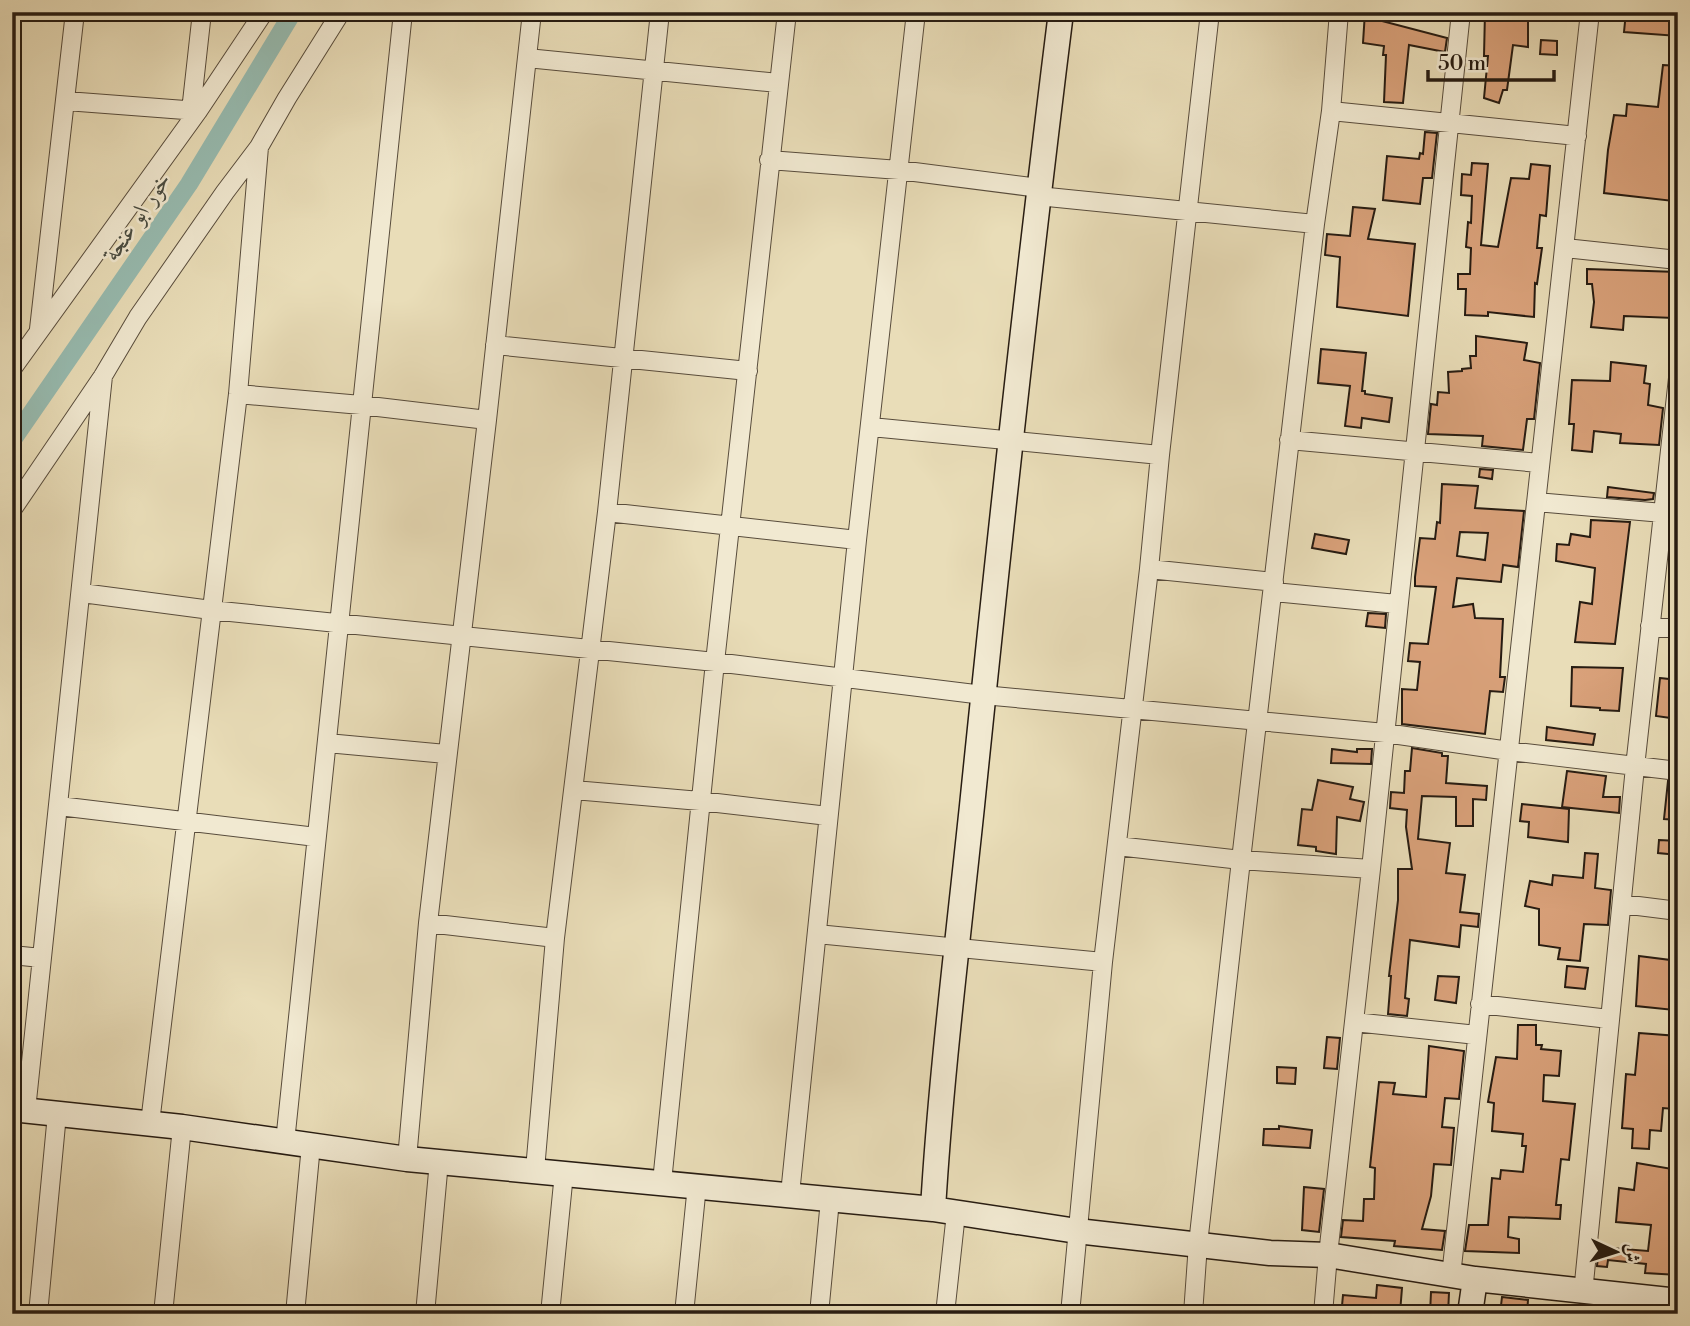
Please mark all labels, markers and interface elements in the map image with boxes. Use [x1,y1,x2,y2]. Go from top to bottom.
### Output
scale bar [1428,38,1554,82]
text: 50 m [1438,51,1486,77]
water label: خور ابو عنجة [96,166,178,268]
north arrow [1582,1218,1652,1288]
text: ش [1619,1243,1645,1263]

